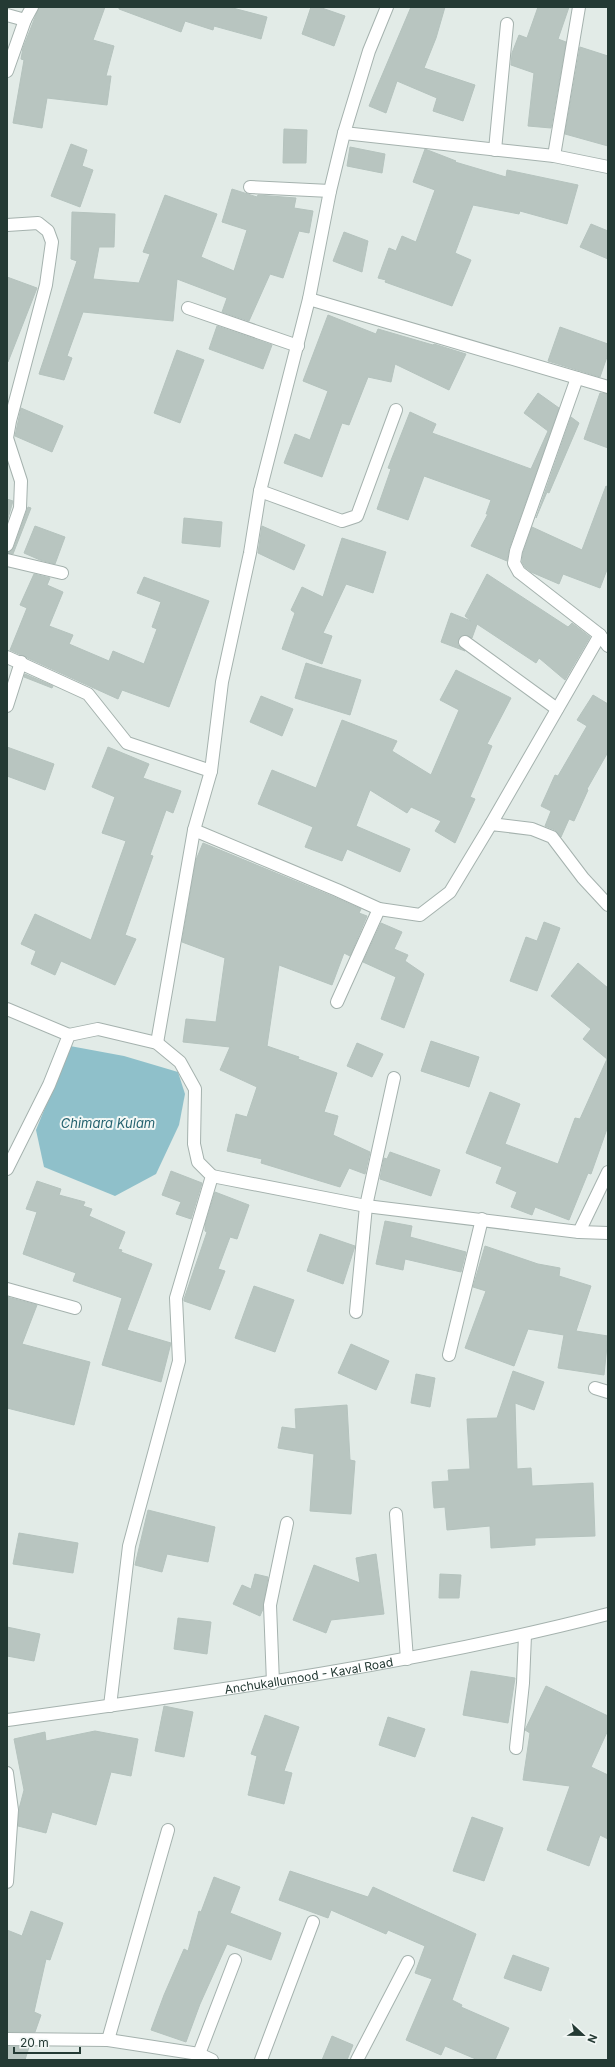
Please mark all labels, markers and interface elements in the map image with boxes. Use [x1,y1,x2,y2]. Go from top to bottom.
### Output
water label: Chimara Kulam [61,1115,155,1131]
street label: Anchukallumood - Kaval Road [223,1654,394,1696]
north arrow [563,2015,603,2055]
scale bar [14,2029,80,2055]
text: N [584,2032,600,2045]
text: 20 m [20,2035,49,2050]

